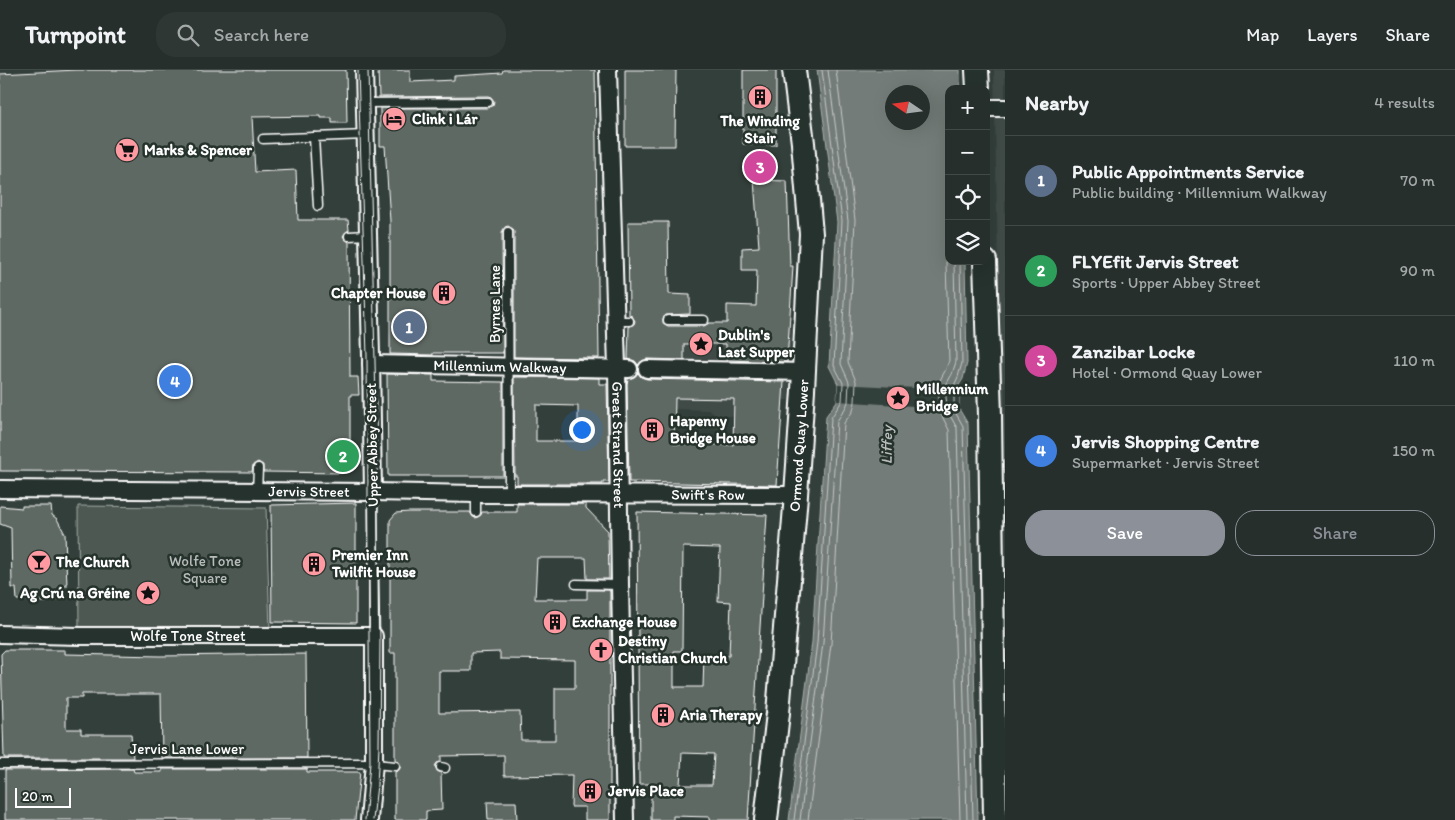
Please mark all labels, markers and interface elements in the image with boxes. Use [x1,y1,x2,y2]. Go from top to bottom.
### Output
search box [156,12,506,57]
text: Turnpoint [25,20,126,49]
icon: search [174,21,202,49]
text: Search here [214,23,309,46]
text: Map [1246,24,1279,46]
text: Layers [1307,24,1357,46]
text: Share [1385,24,1430,46]
building icon: The Winding Stair [747,84,773,110]
north arrow [885,85,930,130]
map controls [945,85,990,265]
button: + [945,85,990,130]
text: Nearby [1025,90,1089,115]
text: 4 results [1374,93,1435,112]
hotel icon: Clink i Lár [381,106,407,132]
place label: Clink i Lár [412,110,478,128]
place label: The Winding Stair [719,112,800,147]
button: − [945,130,990,175]
supermarket icon: Marks & Spencer [114,137,140,163]
place label: Marks & Spencer [144,141,253,160]
pin: 3 [744,148,776,186]
text: Public Appointments Service [1072,160,1304,183]
text: 1 [1037,171,1045,190]
text: 70 m [1400,171,1435,190]
button: locate [945,175,990,220]
text: Public building · Millennium Walkway [1072,183,1327,202]
button: layers [945,220,990,265]
text: FLYEfit Jervis Street [1072,250,1239,273]
text: 2 [1037,261,1045,280]
text: 90 m [1400,261,1435,280]
street label: Byrnes Lane [486,265,504,343]
text: Sports · Upper Abbey Street [1072,273,1260,292]
building icon: Chapter House [431,280,457,306]
place label: Chapter House [331,284,426,303]
pin: 1 [393,308,425,346]
place label: Dublin's Last Supper [718,326,795,362]
place icon: Dublin's Last Supper [688,331,714,357]
text: Zanzibar Locke [1072,340,1195,363]
text: 3 [1037,351,1045,370]
text: 110 m [1393,351,1435,370]
street label: Millennium Walkway [433,356,567,377]
pin: 4 [159,362,191,400]
text: Hotel · Ormond Quay Lower [1072,363,1262,382]
street label: Ormond Quay Lower [786,379,813,512]
place label: Millennium Bridge [916,380,989,416]
street label: Great Strand Street [608,381,628,509]
street label: Upper Abbey Street [362,382,382,507]
place icon: Millennium Bridge [885,385,911,411]
place label: Hapenny Bridge House [670,412,756,448]
your location [569,417,595,443]
building icon: Hapenny Bridge House [639,417,665,443]
water label: Liffey [877,424,896,465]
text: Jervis Shopping Centre [1072,430,1259,453]
pin: 2 [327,437,359,475]
text: 4 [1036,441,1046,460]
text: 150 m [1392,441,1435,460]
text: Supermarket · Jervis Street [1072,453,1259,472]
street label: Jervis Street [268,482,350,501]
street label: Swift's Row [671,486,745,504]
button: Save [1025,510,1225,556]
button: Share [1235,510,1435,556]
place label: Premier Inn Twilfit House [331,546,416,581]
bar icon: The Church [26,549,52,575]
building icon: Premier Inn Twilfit House [301,551,327,577]
park label: Wolfe Tone Square [169,552,241,587]
place label: The Church [55,553,130,571]
place icon: Ag Crú na Gréine [135,580,161,606]
place label: Ag Crú na Gréine [19,584,130,603]
building icon: Exchange House [542,609,568,635]
place label: Exchange House [572,613,677,632]
street label: Wolfe Tone Street [130,627,246,645]
place label: Destiny Christian Church [618,632,728,667]
church icon: Destiny Christian Church [588,637,614,663]
building icon: Aria Therapy [650,702,676,728]
place label: Aria Therapy [679,706,763,725]
street label: Jervis Lane Lower [130,740,244,758]
building icon: Jervis Place [577,778,603,804]
place label: Jervis Place [607,782,684,800]
scale bar [15,785,71,808]
text: 20 m [22,788,53,805]

